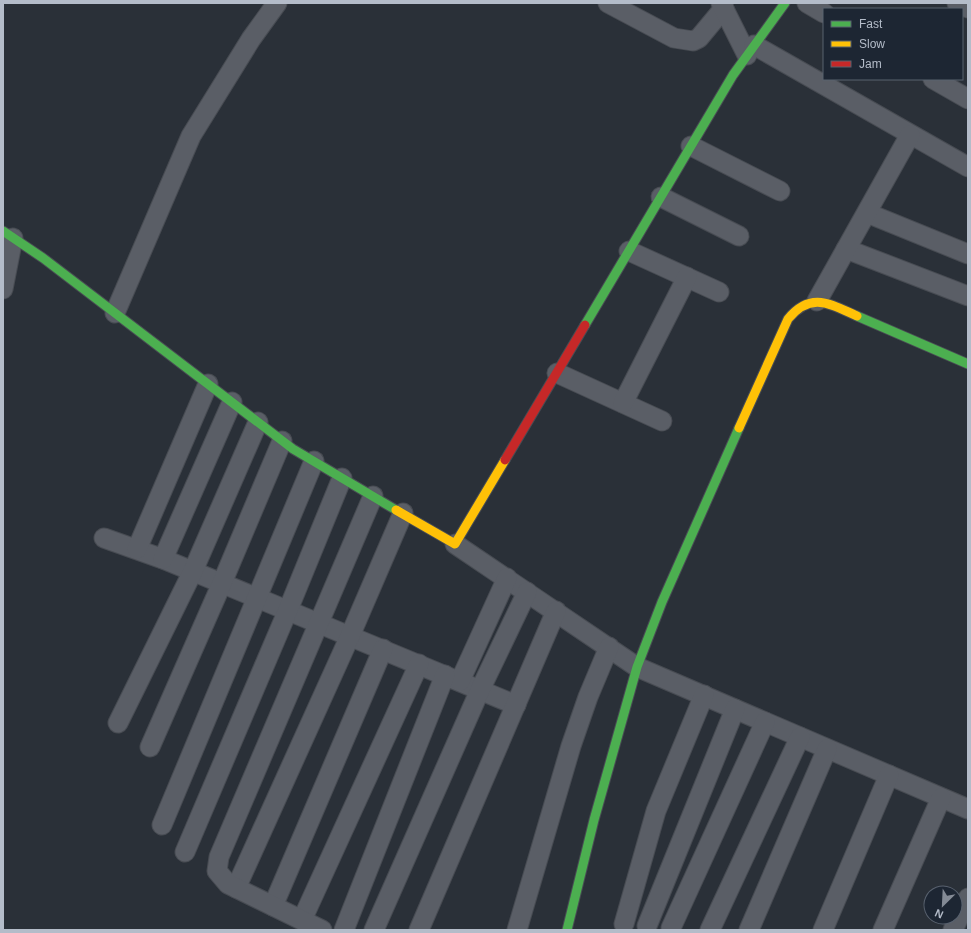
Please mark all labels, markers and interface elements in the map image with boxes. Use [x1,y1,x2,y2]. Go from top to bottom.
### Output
legend [823,8,963,80]
text: Fast [859,17,883,31]
text: Slow [859,37,885,51]
text: Jam [859,57,882,71]
north arrow [923,885,963,925]
text: N [933,907,945,921]

